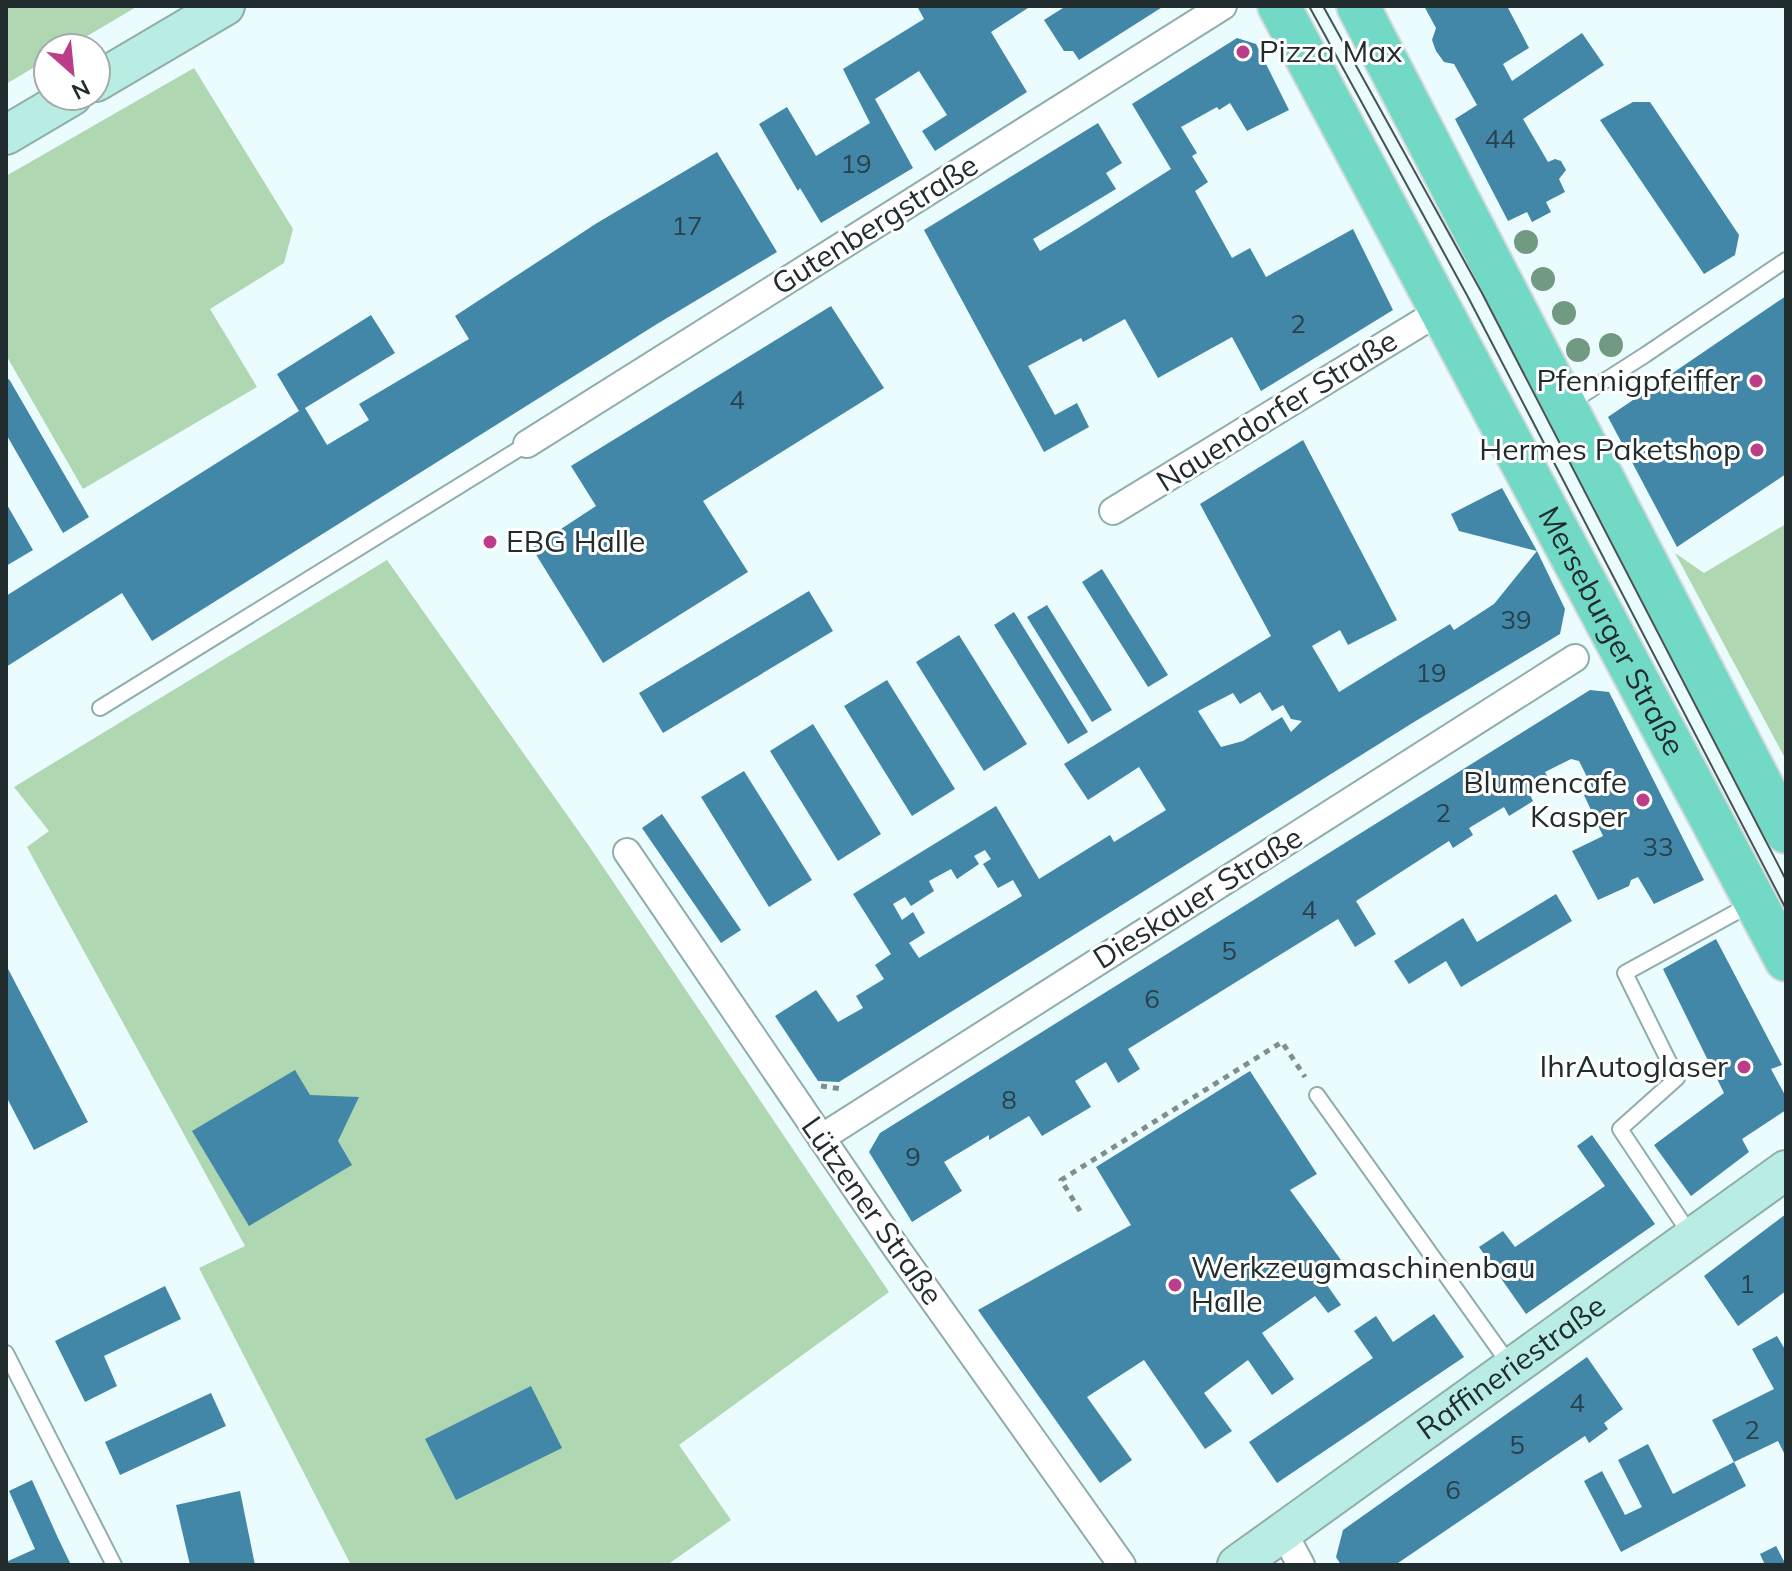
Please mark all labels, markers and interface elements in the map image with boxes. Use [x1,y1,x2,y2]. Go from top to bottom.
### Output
north arrow [32,32,112,112]
place label: Pizza Max [1259,32,1402,70]
marker: Pizza Max [1234,43,1252,61]
text: N [67,74,95,106]
house number: 44 [1484,122,1516,155]
street label: Gutenbergstraße [764,146,985,303]
house number: 19 [840,147,872,180]
house number: 17 [671,209,703,242]
house number: 2 [1290,307,1306,340]
street label: Nauendorfer Straße [1149,321,1404,500]
place label: Pfennigpfeiffer [1536,361,1740,399]
marker: Pfennigpfeiffer [1747,372,1765,390]
house number: 4 [729,383,745,416]
place label: Hermes Paketshop [1479,430,1741,468]
marker: Hermes Paketshop [1748,441,1766,459]
street label: Merseburger Straße [1530,500,1694,762]
place label: EBG Halle [506,522,645,560]
marker: EBG Halle [481,533,499,551]
house number: 39 [1500,603,1532,636]
house number: 19 [1415,656,1447,689]
place label: Blumencafe Kasper [1463,763,1627,835]
marker: Blumencafe Kasper [1634,791,1652,809]
house number: 2 [1435,796,1451,829]
street label: Dieskauer Straße [1086,818,1309,977]
house number: 33 [1642,830,1674,863]
house number: 4 [1301,893,1317,926]
house number: 5 [1221,934,1237,967]
house number: 6 [1144,982,1160,1015]
place label: IhrAutoglaser [1540,1047,1728,1085]
marker: IhrAutoglaser [1735,1058,1753,1076]
house number: 8 [1001,1083,1017,1116]
street label: Lützener Straße [794,1109,952,1312]
house number: 9 [905,1140,921,1173]
place label: Werkzeugmaschinenbau Halle [1191,1248,1536,1320]
house number: 1 [1739,1267,1755,1300]
marker: Werkzeugmaschinenbau Halle [1166,1276,1184,1294]
street label: Raffineriestraße [1409,1286,1612,1447]
house number: 4 [1569,1386,1585,1419]
house number: 2 [1744,1413,1760,1446]
house number: 5 [1509,1428,1525,1461]
house number: 6 [1445,1473,1461,1506]

